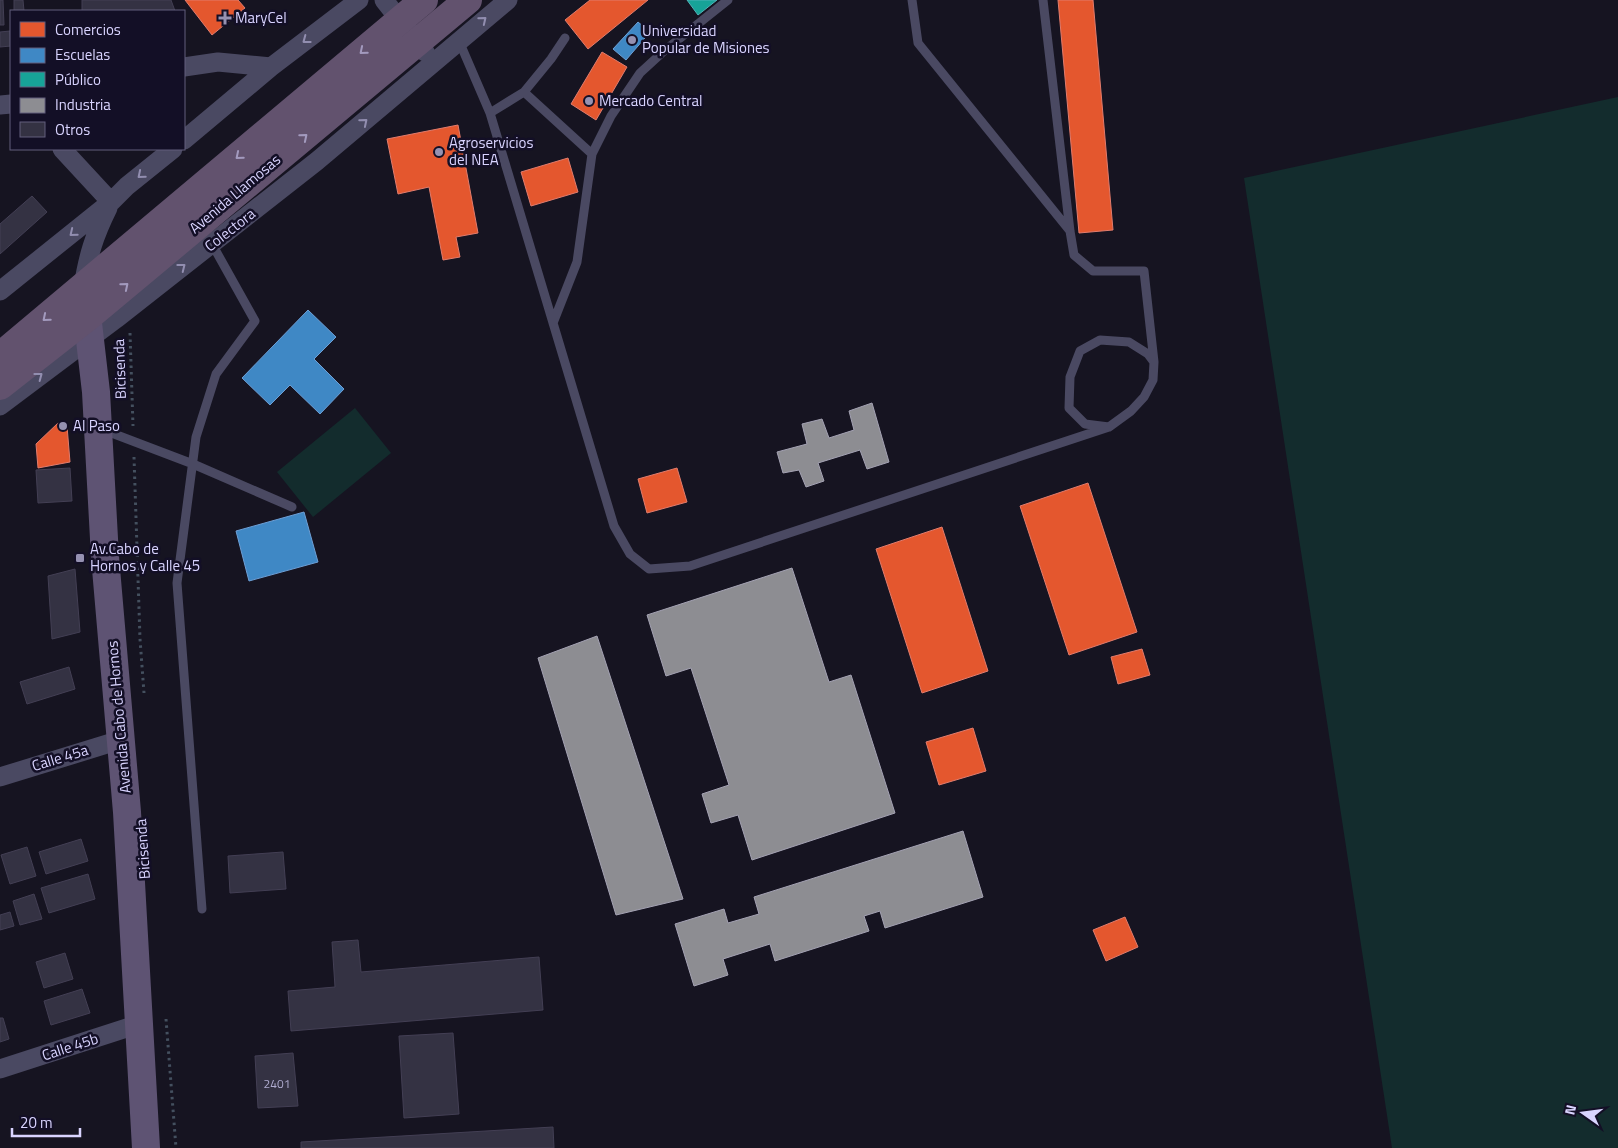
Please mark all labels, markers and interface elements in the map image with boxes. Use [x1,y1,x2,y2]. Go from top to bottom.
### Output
place label: MaryCel [235,6,287,29]
legend [10,10,185,150]
marker: MaryCel [219,12,231,24]
one-way arrow [478,17,487,26]
text: Comercios [55,18,121,41]
place label: Universidad Popular de Misiones [642,19,770,59]
marker: Universidad Popular de Misiones [626,34,638,46]
one-way arrow [303,35,312,43]
text: Escuelas [55,43,110,66]
one-way arrow [360,46,369,54]
text: Público [55,68,101,91]
place label: Mercado Central [599,89,702,112]
text: Industria [55,93,111,116]
marker: Mercado Central [583,95,595,107]
text: Otros [55,118,90,141]
one-way arrow [358,119,367,128]
place label: Agroservicios del NEA [449,131,533,171]
one-way arrow [298,133,307,142]
marker: Agroservicios del NEA [433,146,445,158]
street label: Avenida Llamosas [184,148,286,239]
one-way arrow [235,151,244,160]
one-way arrow [138,169,147,177]
street label: Colectora [199,202,261,257]
one-way arrow [70,227,79,235]
one-way arrow [176,265,185,273]
one-way arrow [119,283,128,291]
one-way arrow [43,313,52,321]
street label: Bicisenda [107,338,132,400]
one-way arrow [33,373,43,382]
place label: Al Paso [73,414,120,437]
marker: Al Paso [57,420,69,432]
place label: Av.Cabo de Hornos y Calle 45 [90,537,200,577]
marker: Av.Cabo de Hornos y Calle 45 [74,552,86,564]
street label: Avenida Cabo de Hornos [100,640,137,794]
street label: Calle 45a [29,738,91,777]
street label: Bicisenda [129,818,156,880]
street label: Calle 45b [39,1027,101,1066]
house number: 2401 [264,1074,290,1093]
north arrow [1558,1088,1608,1138]
text: N [1559,1102,1581,1117]
scale bar [12,1106,80,1138]
text: 20 m [20,1111,53,1134]

